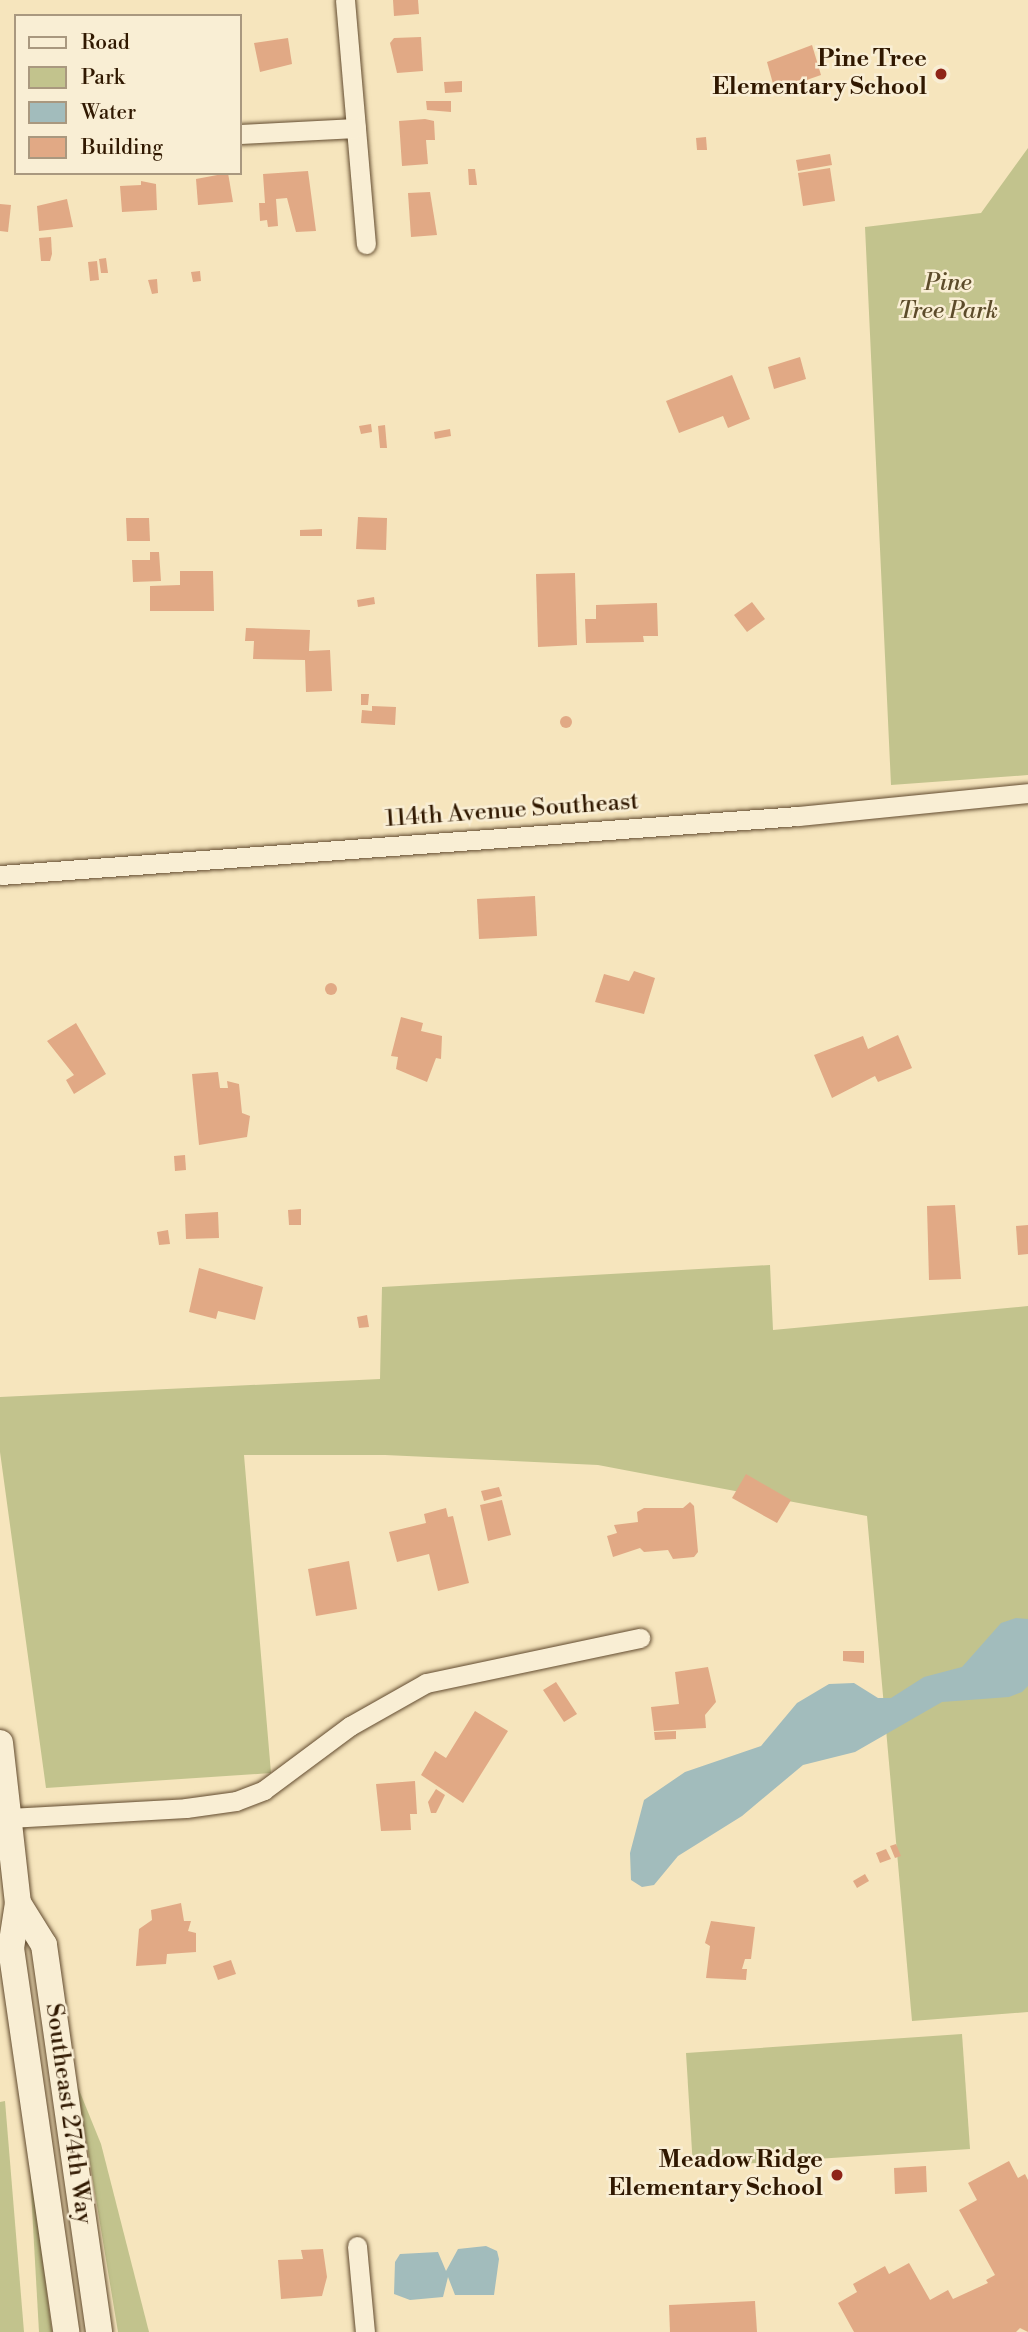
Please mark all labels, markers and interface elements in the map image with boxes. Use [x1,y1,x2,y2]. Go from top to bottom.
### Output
legend [14,14,242,175]
text: Road [81,30,130,56]
place label: Pine Tree Elementary School [712,46,927,102]
text: Park [81,65,125,91]
marker: Pine Tree Elementary School [933,66,949,82]
text: Water [81,100,136,126]
text: Building [81,135,163,161]
park label: Pine Tree Park [898,270,998,326]
street label: 114th Avenue Southeast [384,788,640,834]
street label: Southeast 274th Way [38,2002,98,2226]
place label: Meadow Ridge Elementary School [608,2147,823,2203]
marker: Meadow Ridge Elementary School [829,2167,845,2183]

